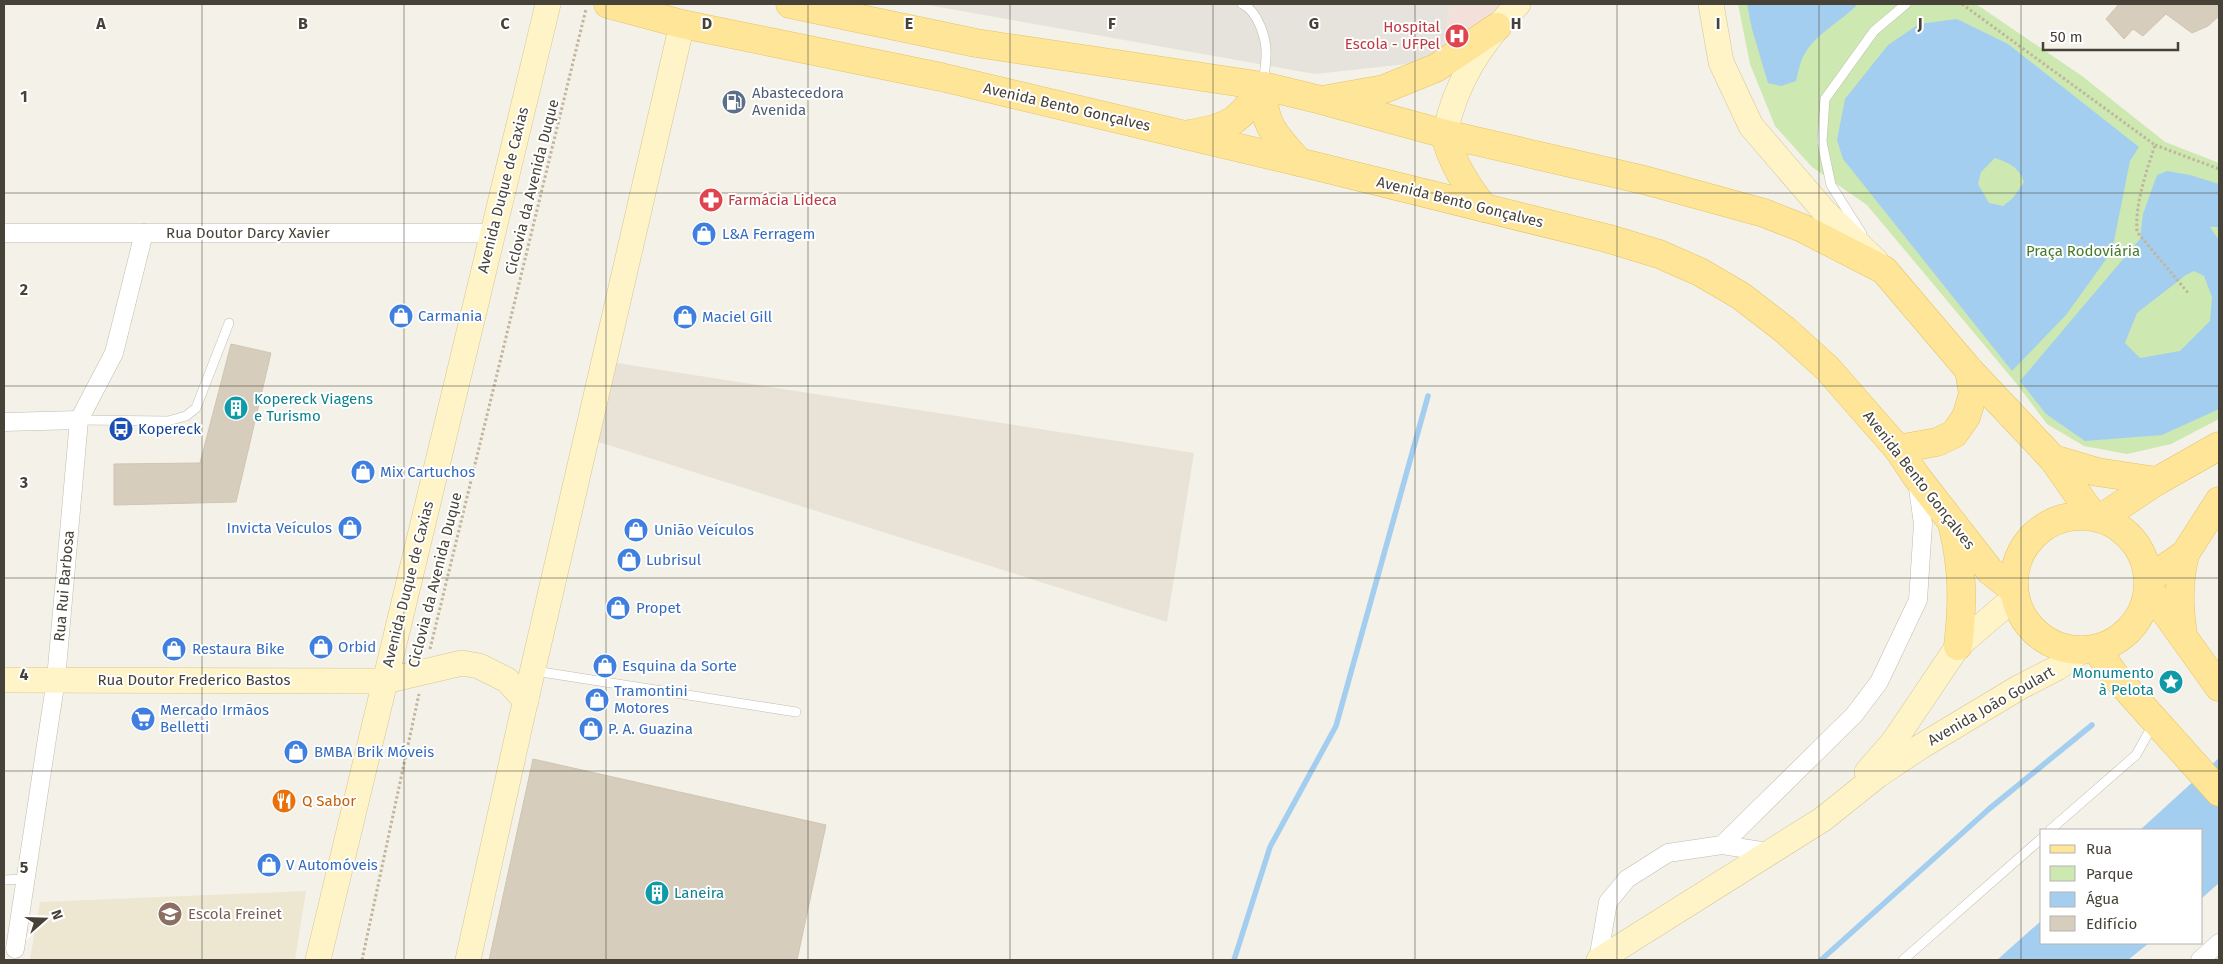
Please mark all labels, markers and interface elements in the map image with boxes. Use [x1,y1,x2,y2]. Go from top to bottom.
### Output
text: A [95,14,106,33]
text: B [298,14,308,33]
text: C [500,14,510,33]
text: D [702,14,712,33]
text: E [905,14,913,33]
text: F [1108,14,1116,33]
text: G [1309,14,1319,33]
text: H [1511,14,1521,33]
text: I [1716,14,1720,33]
text: J [1916,14,1923,33]
place label: Hospital Escola - UFPel [1345,18,1441,53]
scale bar [2043,20,2178,52]
hospital icon: Hospital Escola - UFPel [1444,23,1470,49]
text: 50 m [2050,28,2083,46]
street label: Avenida Bento Gonçalves [982,79,1152,135]
place label: Abastecedora Avenida [752,84,844,119]
text: 1 [20,87,28,106]
fuel station icon: Abastecedora Avenida [721,89,747,115]
street label: Ciclovia da Avenida Duque [501,97,563,277]
street label: Avenida Duque de Caxias [474,105,532,275]
street label: Avenida Bento Gonçalves [1375,173,1545,231]
pharmacy icon: Farmácia Lideca [698,187,724,213]
place label: Farmácia Lideca [728,191,837,209]
shop icon: L&A Ferragem [691,221,717,247]
street label: Rua Doutor Darcy Xavier [166,224,330,242]
place label: L&A Ferragem [722,225,815,243]
park label: Praça Rodoviária [2026,242,2140,260]
text: 2 [20,280,28,299]
shop icon: Carmania [388,303,414,329]
shop icon: Maciel Gill [672,304,698,330]
place label: Carmania [418,307,482,325]
place label: Maciel Gill [702,308,773,326]
place label: Kopereck Viagens e Turismo [254,390,373,425]
building icon: Kopereck Viagens e Turismo [223,395,249,421]
street label: Avenida Bento Gonçalves [1859,407,1979,553]
bus stop icon: Kopereck [108,416,134,442]
place label: Kopereck [138,420,201,438]
shop icon: Mix Cartuchos [350,459,376,485]
place label: Mix Cartuchos [380,463,475,481]
text: 3 [19,473,28,492]
street label: Ciclovia da Avenida Duque [404,490,466,670]
street label: Avenida Duque de Caxias [379,499,437,669]
shop icon: Invicta Veículos [337,515,363,541]
shop icon: União Veículos [623,517,649,543]
place label: Invicta Veículos [226,519,332,537]
place label: União Veículos [654,521,754,539]
street label: Rua Rui Barbosa [50,530,78,642]
shop icon: Lubrisul [616,547,642,573]
place label: Lubrisul [646,551,702,569]
shop icon: Propet [605,595,631,621]
place label: Propet [636,599,682,617]
shop icon: Orbid [308,634,334,660]
shop icon: Restaura Bike [161,636,187,662]
place label: Orbid [338,638,376,656]
place label: Restaura Bike [192,640,285,658]
shop icon: Esquina da Sorte [592,653,618,679]
place label: Esquina da Sorte [622,657,737,675]
street label: Avenida João Goulart [1925,662,2058,750]
place label: Monumento à Pelota [2072,664,2154,699]
text: 4 [19,665,29,684]
place icon: Monumento à Pelota [2158,669,2184,695]
street label: Rua Doutor Frederico Bastos [97,671,291,689]
place label: Tramontini Motores [614,682,688,717]
shop icon: Tramontini Motores [584,687,610,713]
place label: Mercado Irmãos Belletti [160,701,269,736]
supermarket icon: Mercado Irmãos Belletti [130,706,156,732]
shop icon: P. A. Guazina [578,716,604,742]
place label: P. A. Guazina [608,720,693,738]
shop icon: BMBA Brik Móveis [283,739,309,765]
place label: BMBA Brik Móveis [314,743,434,761]
restaurant icon: Q Sabor [271,788,297,814]
place label: Q Sabor [302,792,356,810]
legend [2040,829,2203,944]
text: Rua [2086,840,2112,858]
shop icon: V Automóveis [256,852,282,878]
place label: V Automóveis [286,856,378,874]
text: 5 [20,858,29,877]
text: Parque [2086,865,2133,883]
building icon: Laneira [644,880,670,906]
place label: Laneira [674,884,724,902]
text: Água [2086,890,2119,908]
north arrow [20,894,70,944]
school or university icon: Escola Freinet [157,901,183,927]
place label: Escola Freinet [188,905,283,923]
text: N [47,907,66,922]
text: Edifício [2086,915,2137,933]

